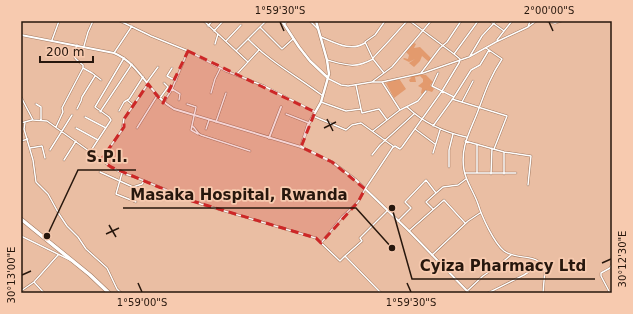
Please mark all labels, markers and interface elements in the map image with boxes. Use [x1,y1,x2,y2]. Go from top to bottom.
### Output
text: 1°59'30"S [255,5,305,16]
text: 2°00'00"S [524,5,574,16]
scale bar [40,38,93,64]
text: 200 m [46,45,84,59]
callout: S.P.I. [78,143,136,170]
text: S.P.I. [86,148,128,166]
callout: Masaka Hospital, Rwanda [123,181,356,208]
text: Masaka Hospital, Rwanda [130,186,348,204]
text: 30°12'30"E [617,231,628,287]
text: 30°13'00"E [6,247,17,303]
callout: Cyiza Pharmacy Ltd [412,252,595,279]
text: Cyiza Pharmacy Ltd [420,257,586,275]
text: 1°59'00"S [117,297,167,308]
text: 1°59'30"S [386,297,436,308]

